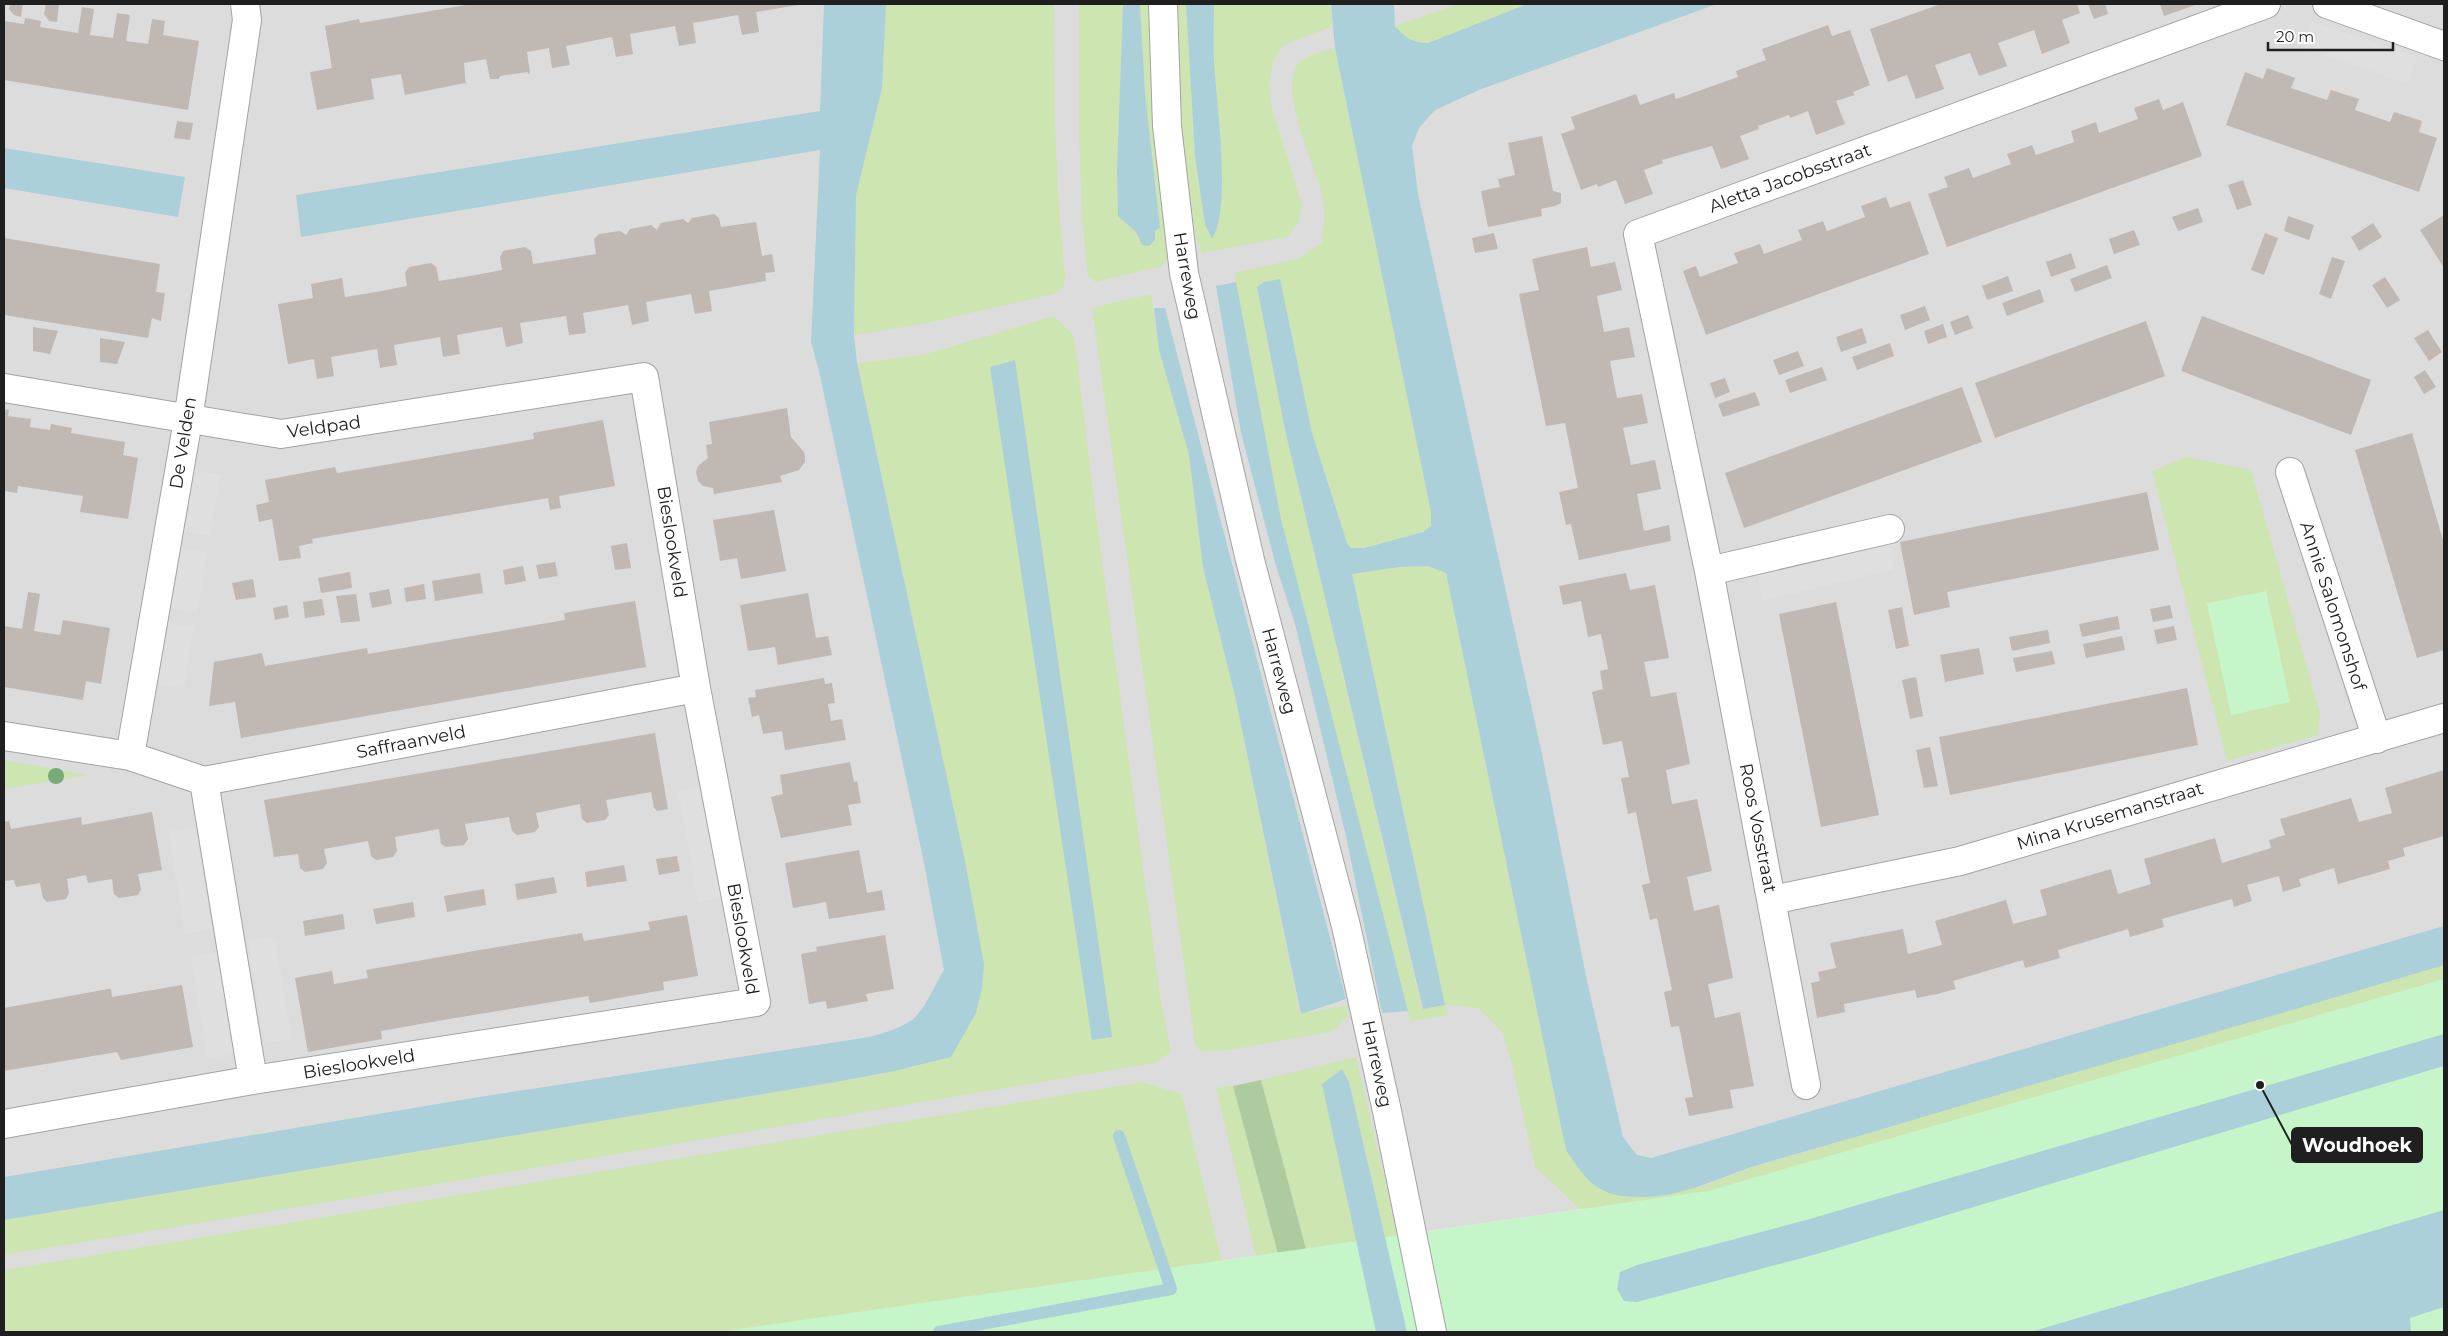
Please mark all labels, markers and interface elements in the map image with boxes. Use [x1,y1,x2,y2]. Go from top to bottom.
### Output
scale bar [2268,20,2393,52]
text: 20 m [2276,27,2314,46]
street label: Aletta Jacobsstraat [1706,138,1874,218]
street label: Harreweg [1168,230,1206,322]
street label: De Velden [165,395,201,491]
street label: Veldpad [286,411,362,443]
street label: Bieslookveld [652,484,692,600]
street label: Annie Salomonshof [2295,519,2371,694]
street label: Harreweg [1257,625,1301,717]
street label: Saffraanveld [354,721,468,763]
street label: Roos Vosstraat [1735,761,1781,895]
street label: Mina Krusemanstraat [2014,777,2206,855]
street label: Bieslookveld [722,881,764,997]
street label: Harreweg [1357,1018,1397,1110]
street label: Bieslookveld [301,1044,417,1084]
callout: Woudhoek [2292,1128,2422,1162]
text: Woudhoek [2302,1134,2412,1157]

